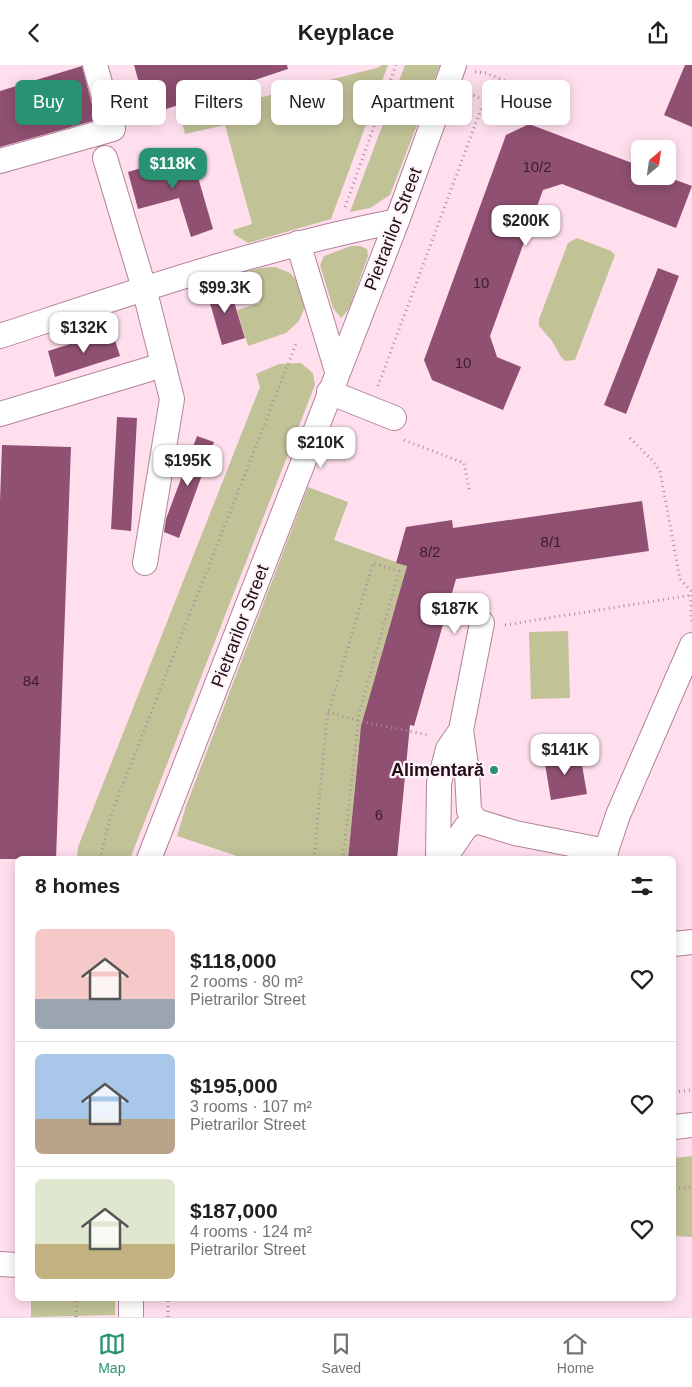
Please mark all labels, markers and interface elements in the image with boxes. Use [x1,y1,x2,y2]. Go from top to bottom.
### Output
icon: back [20,19,48,47]
icon: share [644,19,672,47]
text: Keyplace [298,20,394,45]
chip: Buy [15,80,82,125]
chip: Rent [92,80,166,125]
chip: Filters [176,80,261,125]
chip: New [271,80,343,125]
chip: Apartment [353,80,472,125]
chip: House [482,80,570,125]
north arrow [631,140,676,185]
map controls [631,140,676,185]
pin: $118K [138,147,208,190]
text: $118K [150,155,196,172]
house number: 10/2 [522,158,552,175]
street label: Pietrarilor Street [360,165,426,293]
pin: $200K [491,205,561,247]
text: $200K [502,212,550,229]
pin: $99.3K [184,271,266,314]
house number: 10 [473,274,489,291]
text: $99.3K [199,279,251,296]
pin: $132K [49,311,119,354]
text: $132K [60,319,108,336]
house number: 10 [455,354,471,371]
pin: $210K [286,427,356,469]
text: $210K [297,434,345,451]
pin: $195K [153,445,223,487]
text: $195K [164,452,212,469]
house number: 8/1 [541,533,561,550]
house number: 8/2 [420,543,440,560]
street label: Pietrarilor Street [207,562,273,690]
pin: $187K [420,593,490,635]
text: $187K [431,600,479,617]
house number: 84 [23,672,39,689]
pin: $141K [530,733,600,776]
text: $141K [541,741,589,758]
place label: Alimentară [391,760,485,780]
marker: Alimentară [488,764,500,776]
house number: 6 [375,806,383,823]
icon: filters [628,872,656,900]
text: 8 homes [35,874,120,897]
icon: home [75,949,135,1009]
text: $118,000 [190,949,276,972]
icon: heart [628,965,656,993]
text: 2 rooms · 80 m² [190,973,303,990]
text: Pietrarilor Street [190,991,306,1008]
icon: home [75,1074,135,1134]
text: $195,000 [190,1074,278,1097]
icon: heart [628,1090,656,1118]
text: 3 rooms · 107 m² [190,1098,312,1115]
text: Pietrarilor Street [190,1116,306,1133]
icon: home [75,1199,135,1259]
text: $187,000 [190,1199,278,1222]
icon: heart [628,1215,656,1243]
text: 4 rooms · 124 m² [190,1223,312,1240]
text: Pietrarilor Street [190,1241,306,1258]
tab: Map [98,1330,126,1376]
tab: Saved [321,1330,361,1376]
tab: Home [557,1330,594,1376]

